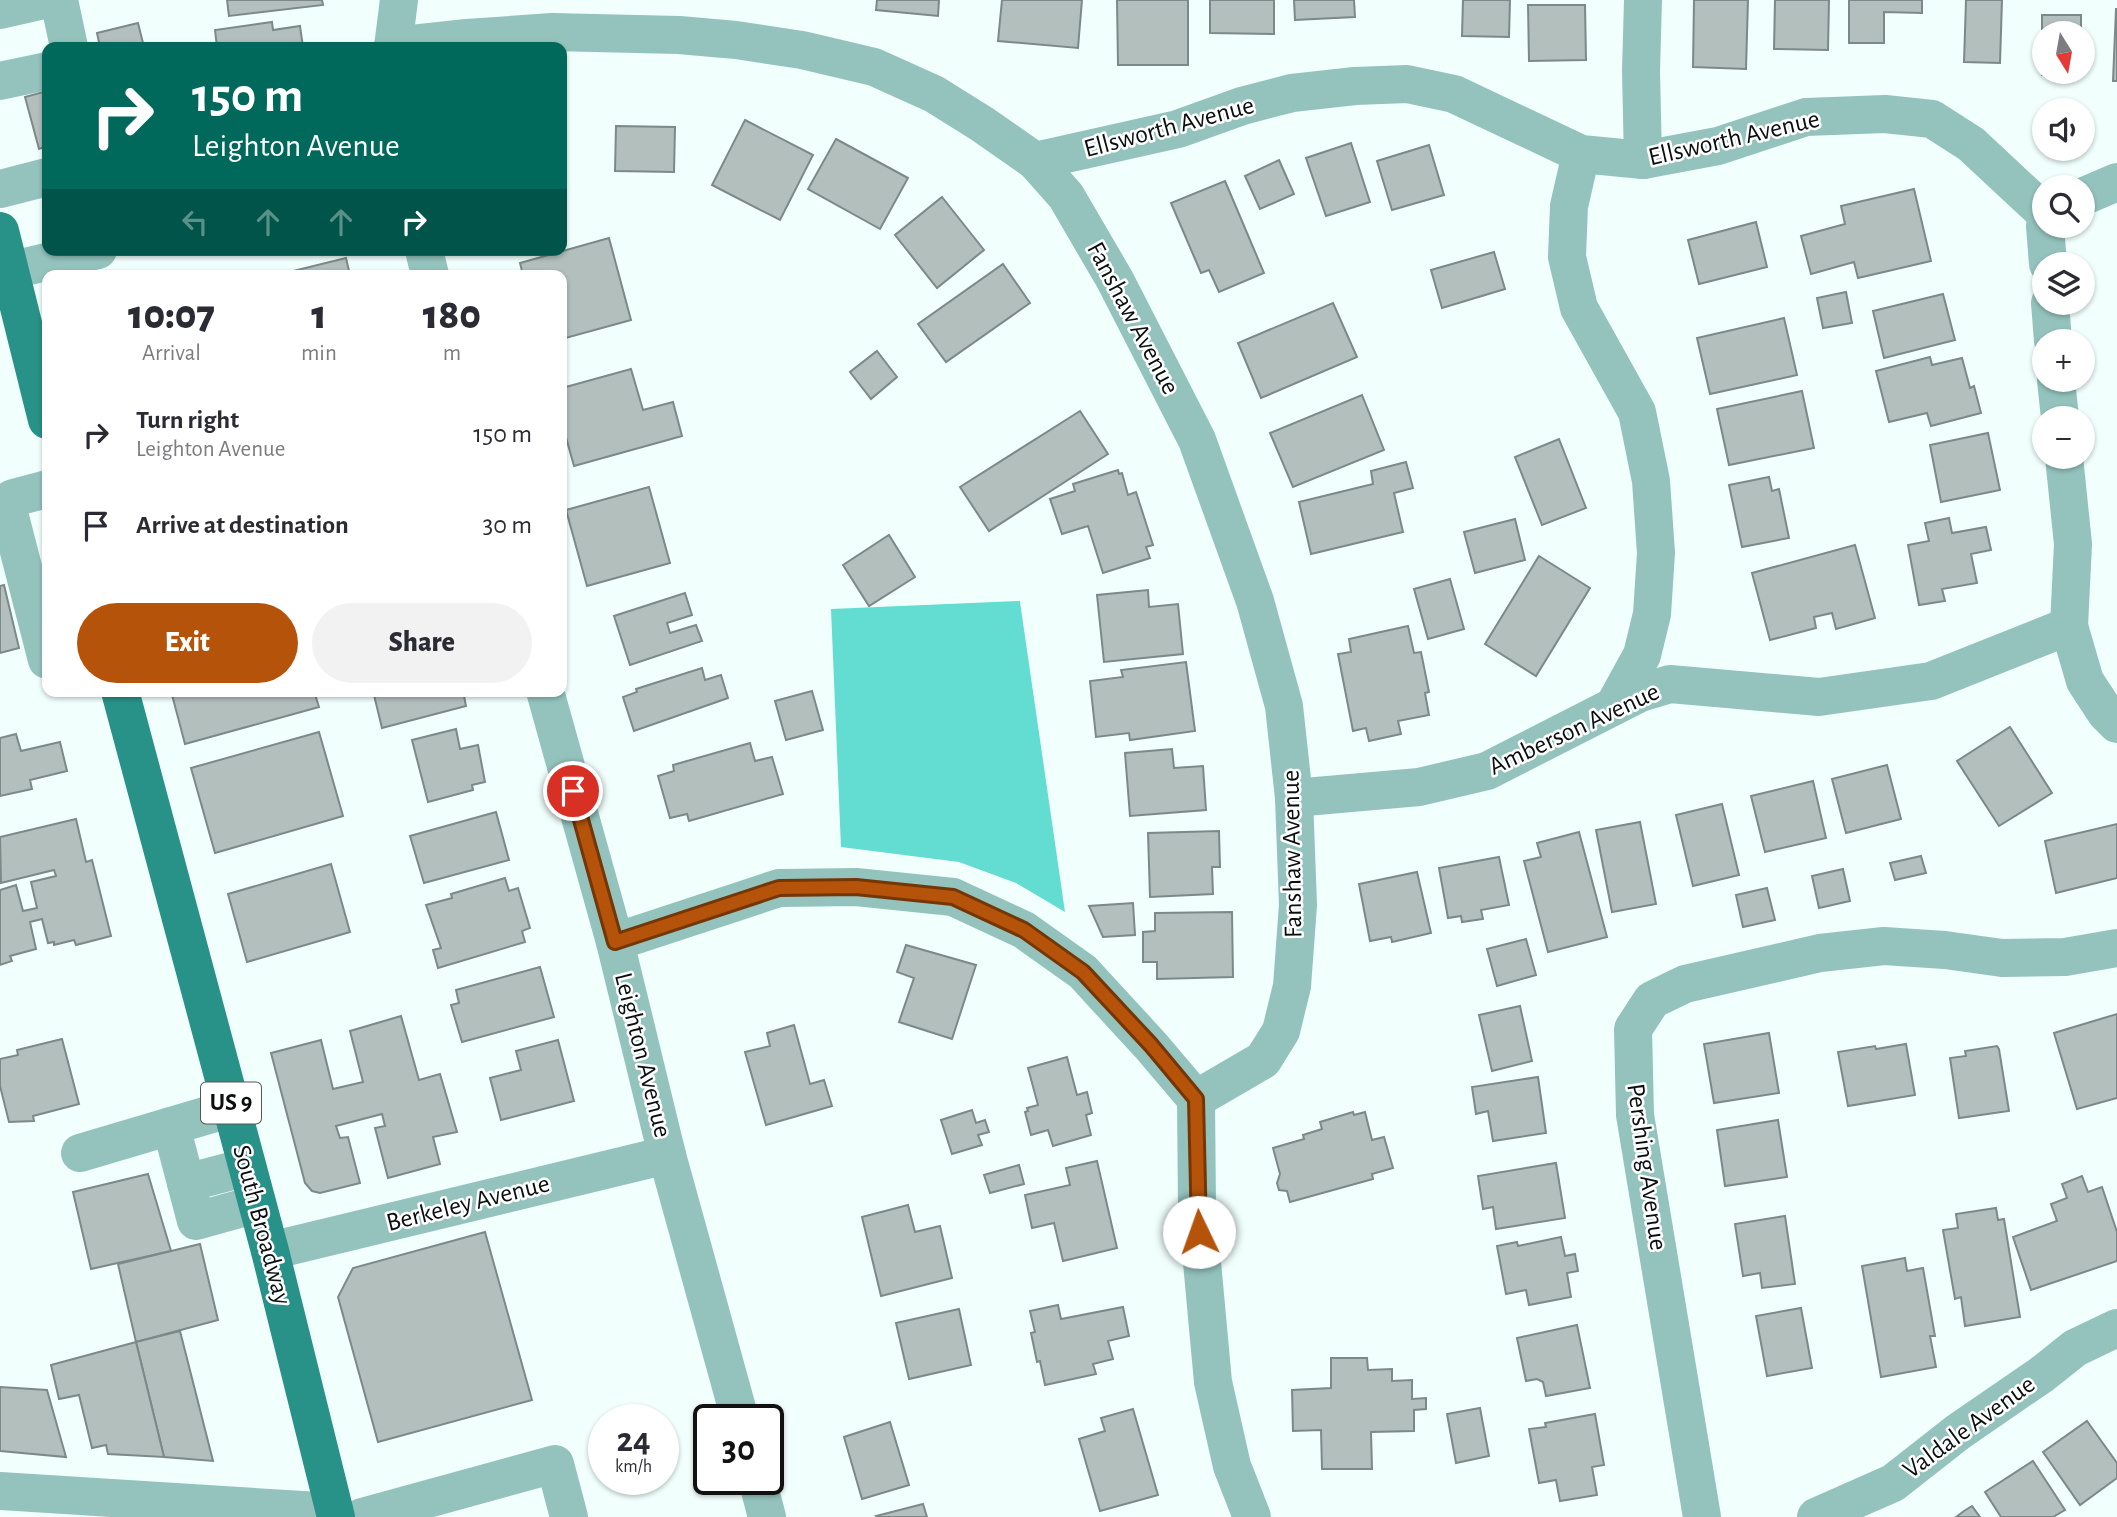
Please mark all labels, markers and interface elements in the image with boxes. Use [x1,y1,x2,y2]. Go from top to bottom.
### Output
north arrow [2032,21,2095,84]
map controls [2032,21,2095,469]
icon: right [77,70,168,161]
text: 150 m [192,72,303,121]
street label: Ellsworth Avenue [1081,92,1257,162]
button: sound [2032,98,2095,161]
street label: Ellsworth Avenue [1646,106,1822,170]
text: Leighton Avenue [192,130,400,162]
button: search [2032,175,2095,238]
icon: left [176,203,214,241]
icon: ahead [249,203,287,241]
icon: ahead [322,203,360,241]
icon: right [395,203,433,241]
street label: Fanshaw Avenue [1082,238,1184,398]
button: layers [2032,252,2095,315]
text: 10:07 [128,294,215,336]
text: 1 [311,294,327,336]
text: 180 [423,294,481,336]
button: + [2032,329,2095,392]
text: Arrival [142,342,201,365]
text: min [301,342,337,365]
text: m [443,342,461,365]
button: − [2032,406,2095,469]
text: Turn right [136,407,239,433]
icon: right [77,416,115,454]
text: 150 m [473,421,532,447]
text: Leighton Avenue [136,438,285,461]
icon: arrive [77,507,115,545]
text: Arrive at destination [136,512,349,538]
text: 30 m [482,512,532,538]
button: Exit [77,603,298,683]
button: Share [312,603,532,683]
street label: Amberson Avenue [1485,678,1663,780]
pin [543,761,603,821]
street label: Fanshaw Avenue [1278,770,1306,938]
icon: arrive [554,772,592,810]
street label: Leighton Avenue [610,970,676,1140]
street label: Pershing Avenue [1622,1082,1672,1252]
road number: US 9 [201,1083,261,1124]
street label: South Broadway [228,1142,296,1308]
street label: Berkeley Avenue [384,1170,552,1236]
position arrow [1162,1195,1236,1269]
street label: Valdale Avenue [1898,1371,2040,1483]
speed limit sign: 30 [693,1404,784,1495]
text: 24 [616,1423,651,1458]
text: km/h [615,1458,652,1476]

